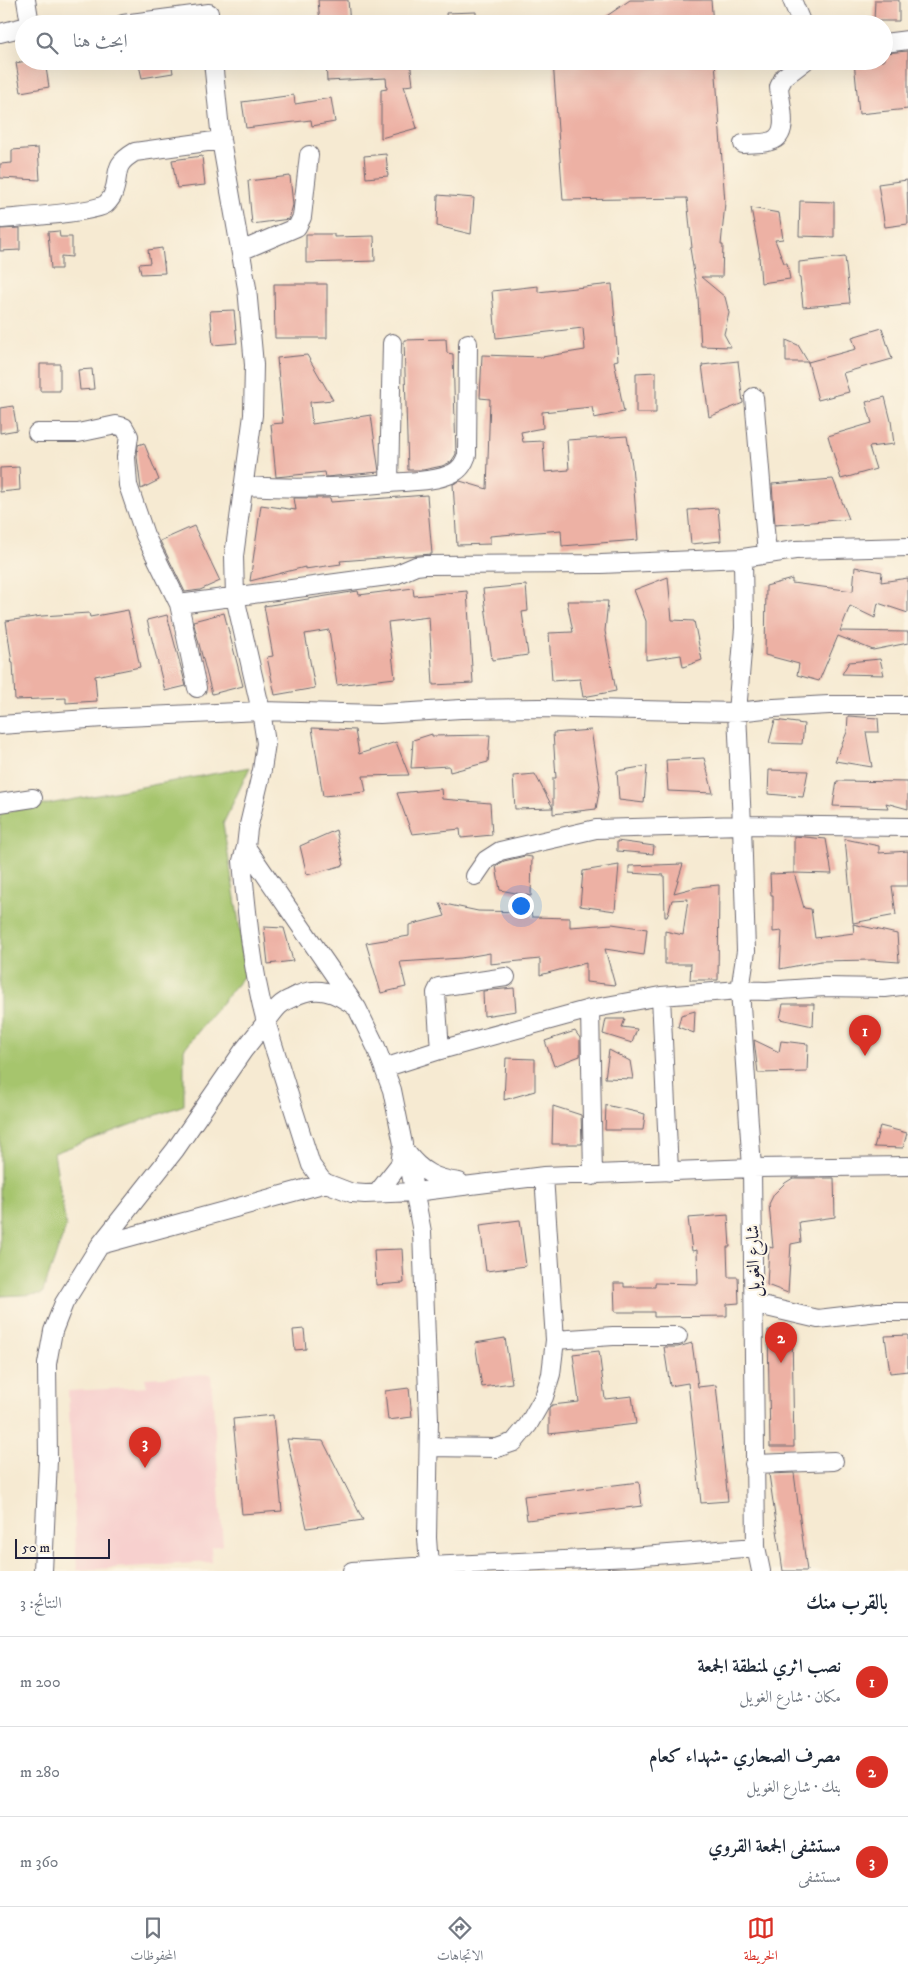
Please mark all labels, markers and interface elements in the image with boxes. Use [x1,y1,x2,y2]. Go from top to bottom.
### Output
search box [15,15,893,70]
icon: search [33,29,61,57]
text: ابحث هنا [73,30,128,53]
your location [508,893,534,919]
pin: 1 [849,1015,881,1056]
street label: شارع الغويل [742,1225,769,1297]
pin: 2 [765,1322,797,1363]
pin: 3 [129,1427,161,1468]
scale bar [15,1536,110,1559]
text: 50 m [22,1539,50,1557]
text: بالقرب منك [806,1590,888,1616]
text: النتائج: 3 [20,1593,62,1613]
text: نصب اثري لمنطقة الجمعة [698,1655,841,1678]
text: 200 m [20,1672,61,1692]
text: 1 [869,1672,875,1692]
text: مكان · شارع الغويل [739,1687,841,1707]
text: مصرف الصحاري -شهداء كعام [649,1745,841,1768]
text: 280 m [20,1762,60,1782]
text: 2 [868,1762,876,1782]
text: بنك · شارع الغويل [746,1777,841,1797]
text: مستشفى الجمعة القروي [708,1835,841,1858]
text: 360 m [20,1852,58,1872]
text: 3 [869,1852,875,1872]
text: مستشفى [798,1867,841,1887]
tab: المحفوظات [130,1914,176,1969]
tab: الاتجاهات [437,1914,483,1969]
tab: الخريطة [744,1914,778,1969]

